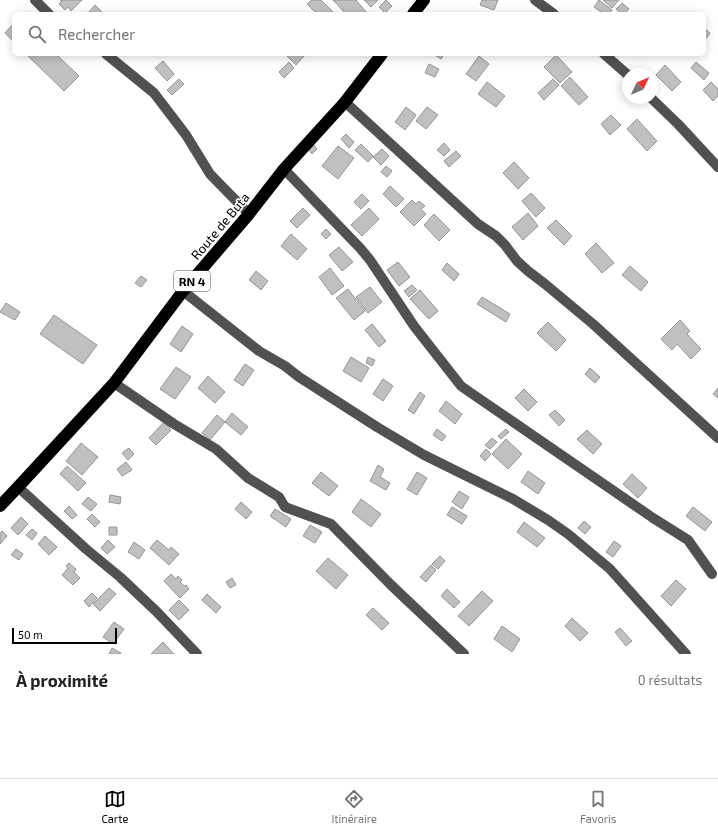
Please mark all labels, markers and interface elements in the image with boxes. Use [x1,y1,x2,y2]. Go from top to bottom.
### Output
search box [12,12,706,56]
icon: search [26,23,48,45]
text: Rechercher [58,25,135,43]
north arrow [622,68,658,104]
street label: Route de Buta [187,189,253,263]
road number: RN 4 [174,271,210,291]
scale bar [12,626,117,645]
text: 50 m [18,628,43,641]
text: À proximité [16,670,108,690]
text: 0 résultats [638,672,702,688]
tab: Carte [102,788,128,825]
tab: Itinéraire [331,788,377,825]
tab: Favoris [580,788,616,825]

